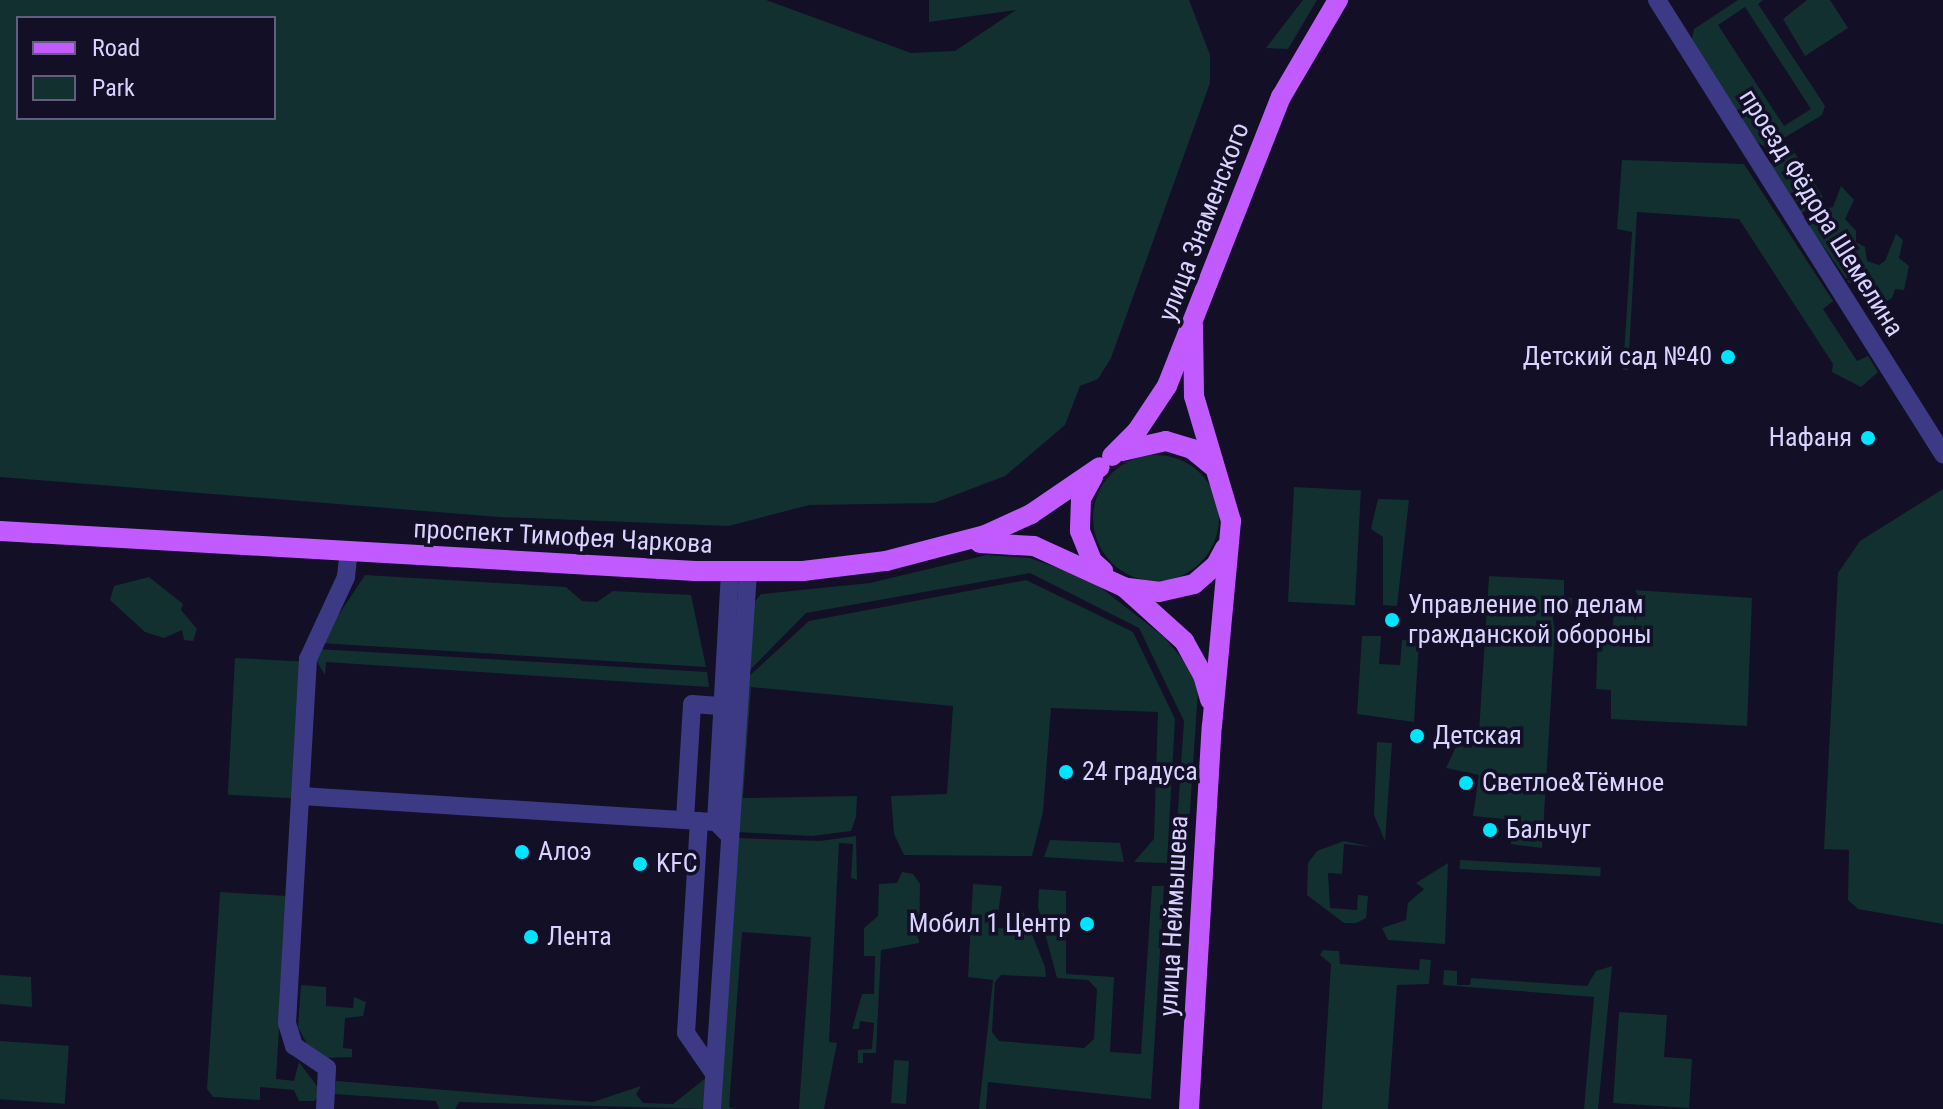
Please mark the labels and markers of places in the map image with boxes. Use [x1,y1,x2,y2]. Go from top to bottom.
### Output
place label: Детский сад №40 [1523,341,1712,373]
marker: Детский сад №40 [1719,348,1737,366]
place label: Нафаня [1769,422,1852,454]
marker: Нафаня [1859,429,1877,447]
place label: Управление по делам гражданской обороны [1408,589,1652,650]
marker: Управление по делам гражданской обороны [1383,611,1401,629]
place label: Детская [1433,720,1522,752]
marker: Детская [1408,727,1426,745]
place label: 24 градуса [1082,756,1198,788]
marker: 24 градуса [1057,763,1075,781]
place label: Светлое&Тёмное [1482,767,1664,799]
marker: Светлое&Тёмное [1457,774,1475,792]
place label: Бальчуг [1506,814,1591,846]
marker: Бальчуг [1481,821,1499,839]
place label: Алоэ [538,836,592,868]
marker: Алоэ [513,843,531,861]
place label: KFC [656,848,697,880]
marker: KFC [631,855,649,873]
place label: Мобил 1 Центр [909,908,1071,940]
marker: Мобил 1 Центр [1078,915,1096,933]
place label: Лента [547,921,612,953]
marker: Лента [522,928,540,946]

